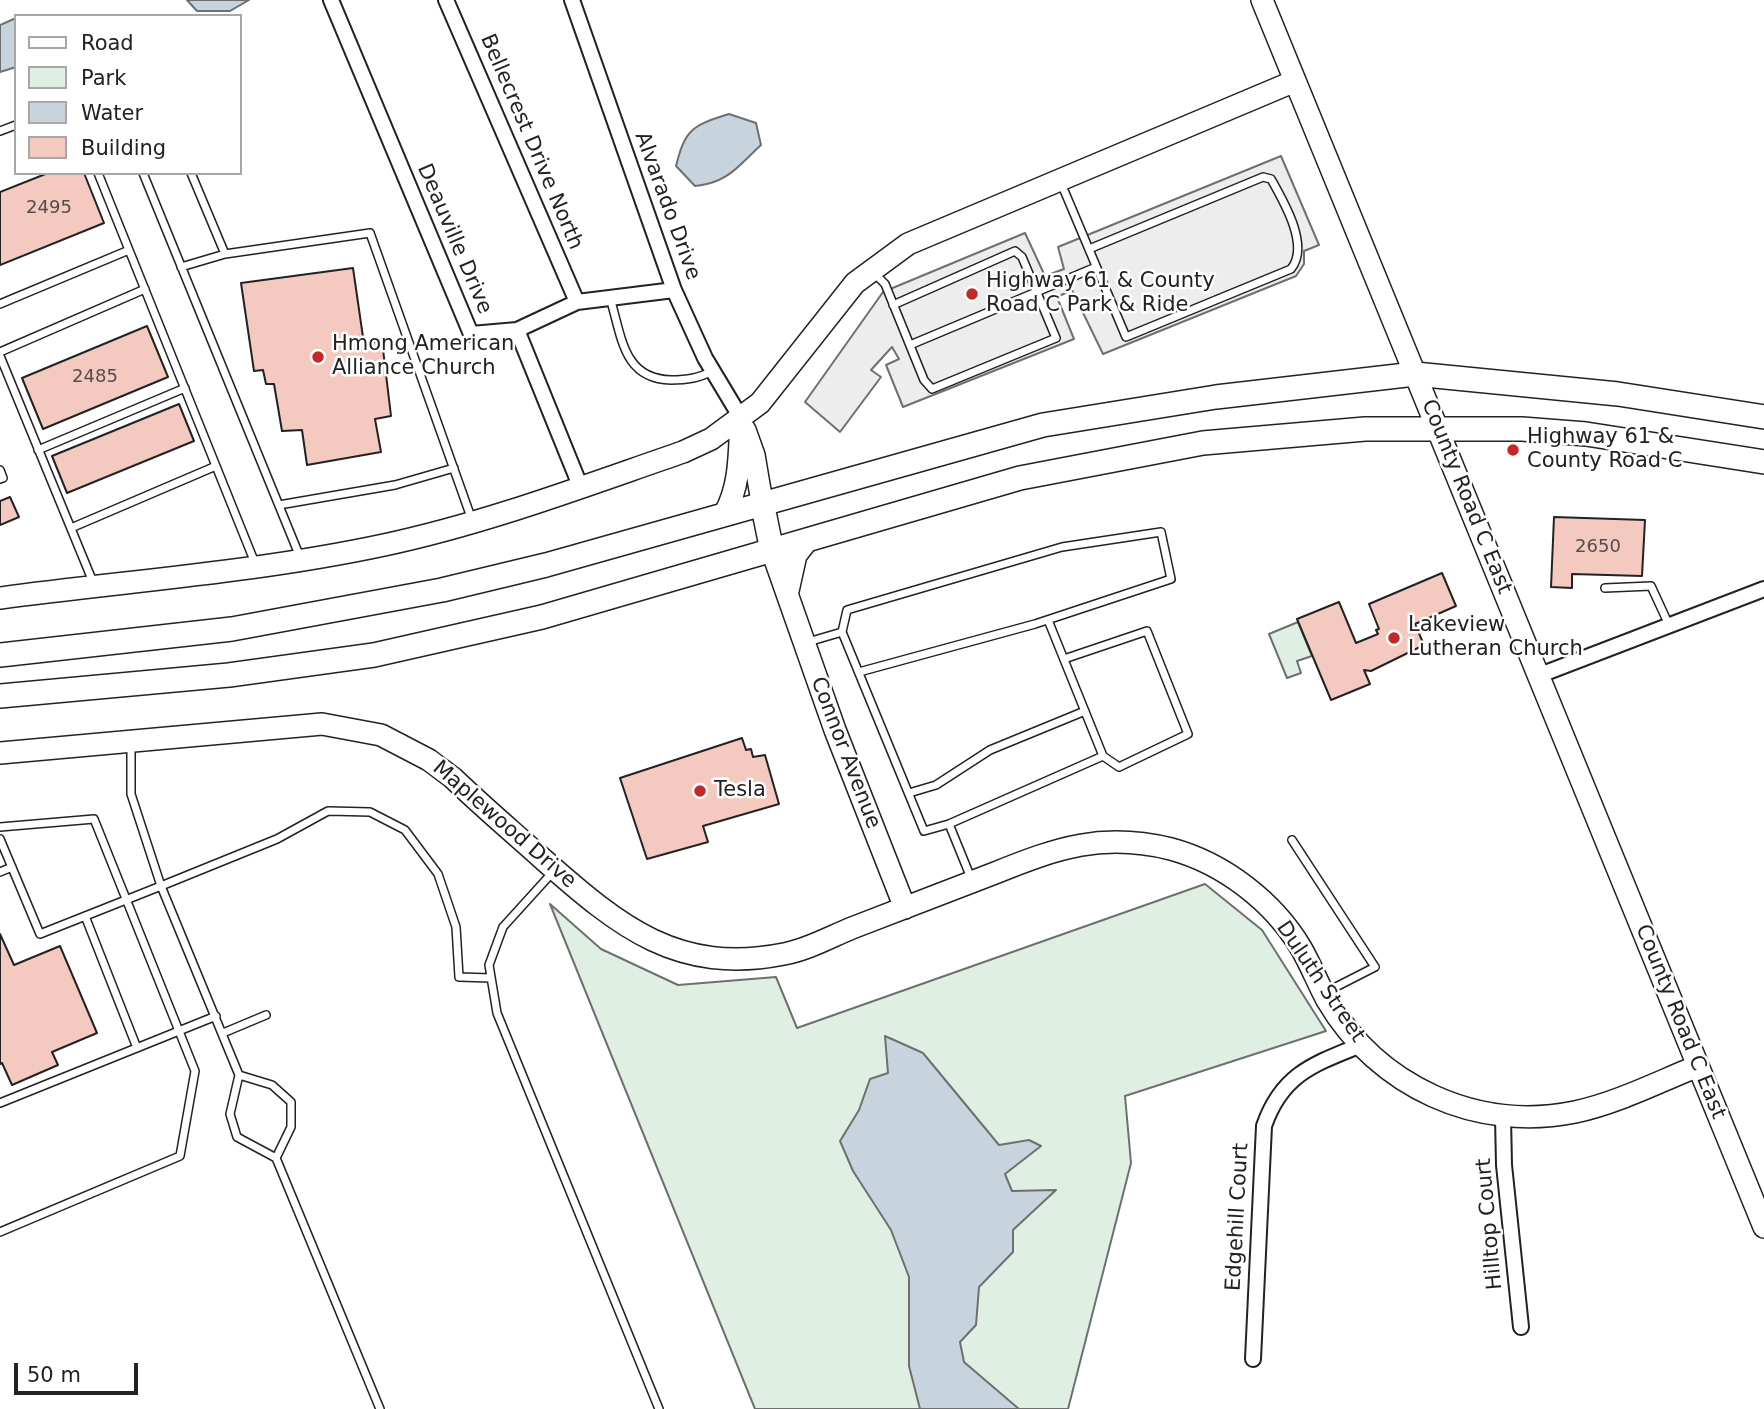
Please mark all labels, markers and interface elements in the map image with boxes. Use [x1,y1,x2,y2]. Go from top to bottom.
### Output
legend [14,14,242,175]
street label: Bellecrest Drive North [474,30,588,254]
text: Road [81,31,134,55]
text: Park [81,66,126,90]
text: Water [81,101,143,125]
street label: Alvarado Drive [629,128,705,284]
text: Building [81,136,166,160]
street label: Deauville Drive [411,160,497,318]
house number: 2495 [26,197,72,219]
place label: Highway 61 & County Road C Park & Ride [986,269,1215,319]
marker: Highway 61 & County Road C Park & Ride [964,286,980,302]
place label: Hmong American Alliance Church [332,332,514,382]
marker: Hmong American Alliance Church [310,349,326,365]
house number: 2485 [72,366,118,388]
street label: County Road C East [1415,396,1517,598]
place label: Highway 61 & County Road C [1527,425,1683,475]
marker: Highway 61 & County Road C [1505,442,1521,458]
house number: 2650 [1575,536,1621,558]
place label: Lakeview Lutheran Church [1408,613,1583,663]
marker: Lakeview Lutheran Church [1386,630,1402,646]
street label: Connor Avenue [805,674,885,832]
street label: Maplewood Drive [427,756,581,894]
place label: Tesla [714,778,766,804]
marker: Tesla [692,783,708,799]
street label: Duluth Street [1270,917,1370,1047]
street label: County Road C East [1629,921,1731,1123]
street label: Edgehill Court [1222,1142,1254,1292]
street label: Hilltop Court [1472,1157,1508,1291]
scale bar [18,1350,142,1394]
text: 50 m [27,1363,81,1387]

